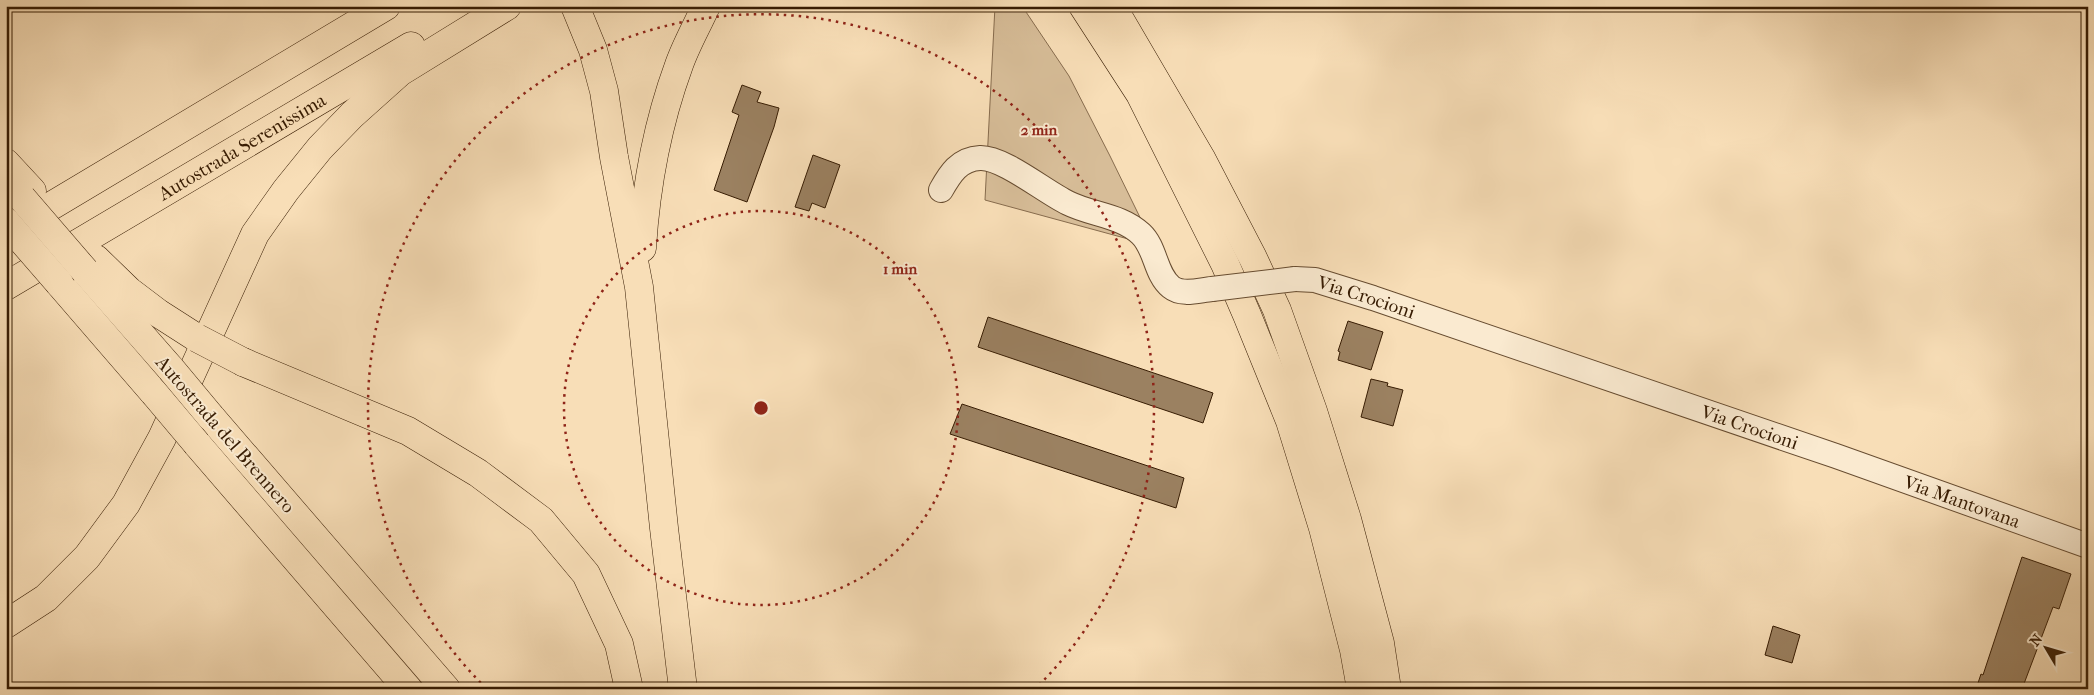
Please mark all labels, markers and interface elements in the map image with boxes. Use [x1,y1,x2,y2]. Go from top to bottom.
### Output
street label: Autostrada Serenissima [154,89,330,206]
text: 2 min [1021,121,1058,139]
text: 1 min [883,260,917,278]
street label: Via Crocioni [1314,271,1418,324]
street label: Autostrada del Brennero [150,351,300,518]
centre of rings [752,399,770,417]
street label: Via Crocioni [1697,400,1801,454]
street label: Via Mantovana [1900,471,2023,533]
north arrow [2022,622,2072,672]
text: N [2026,631,2046,650]

